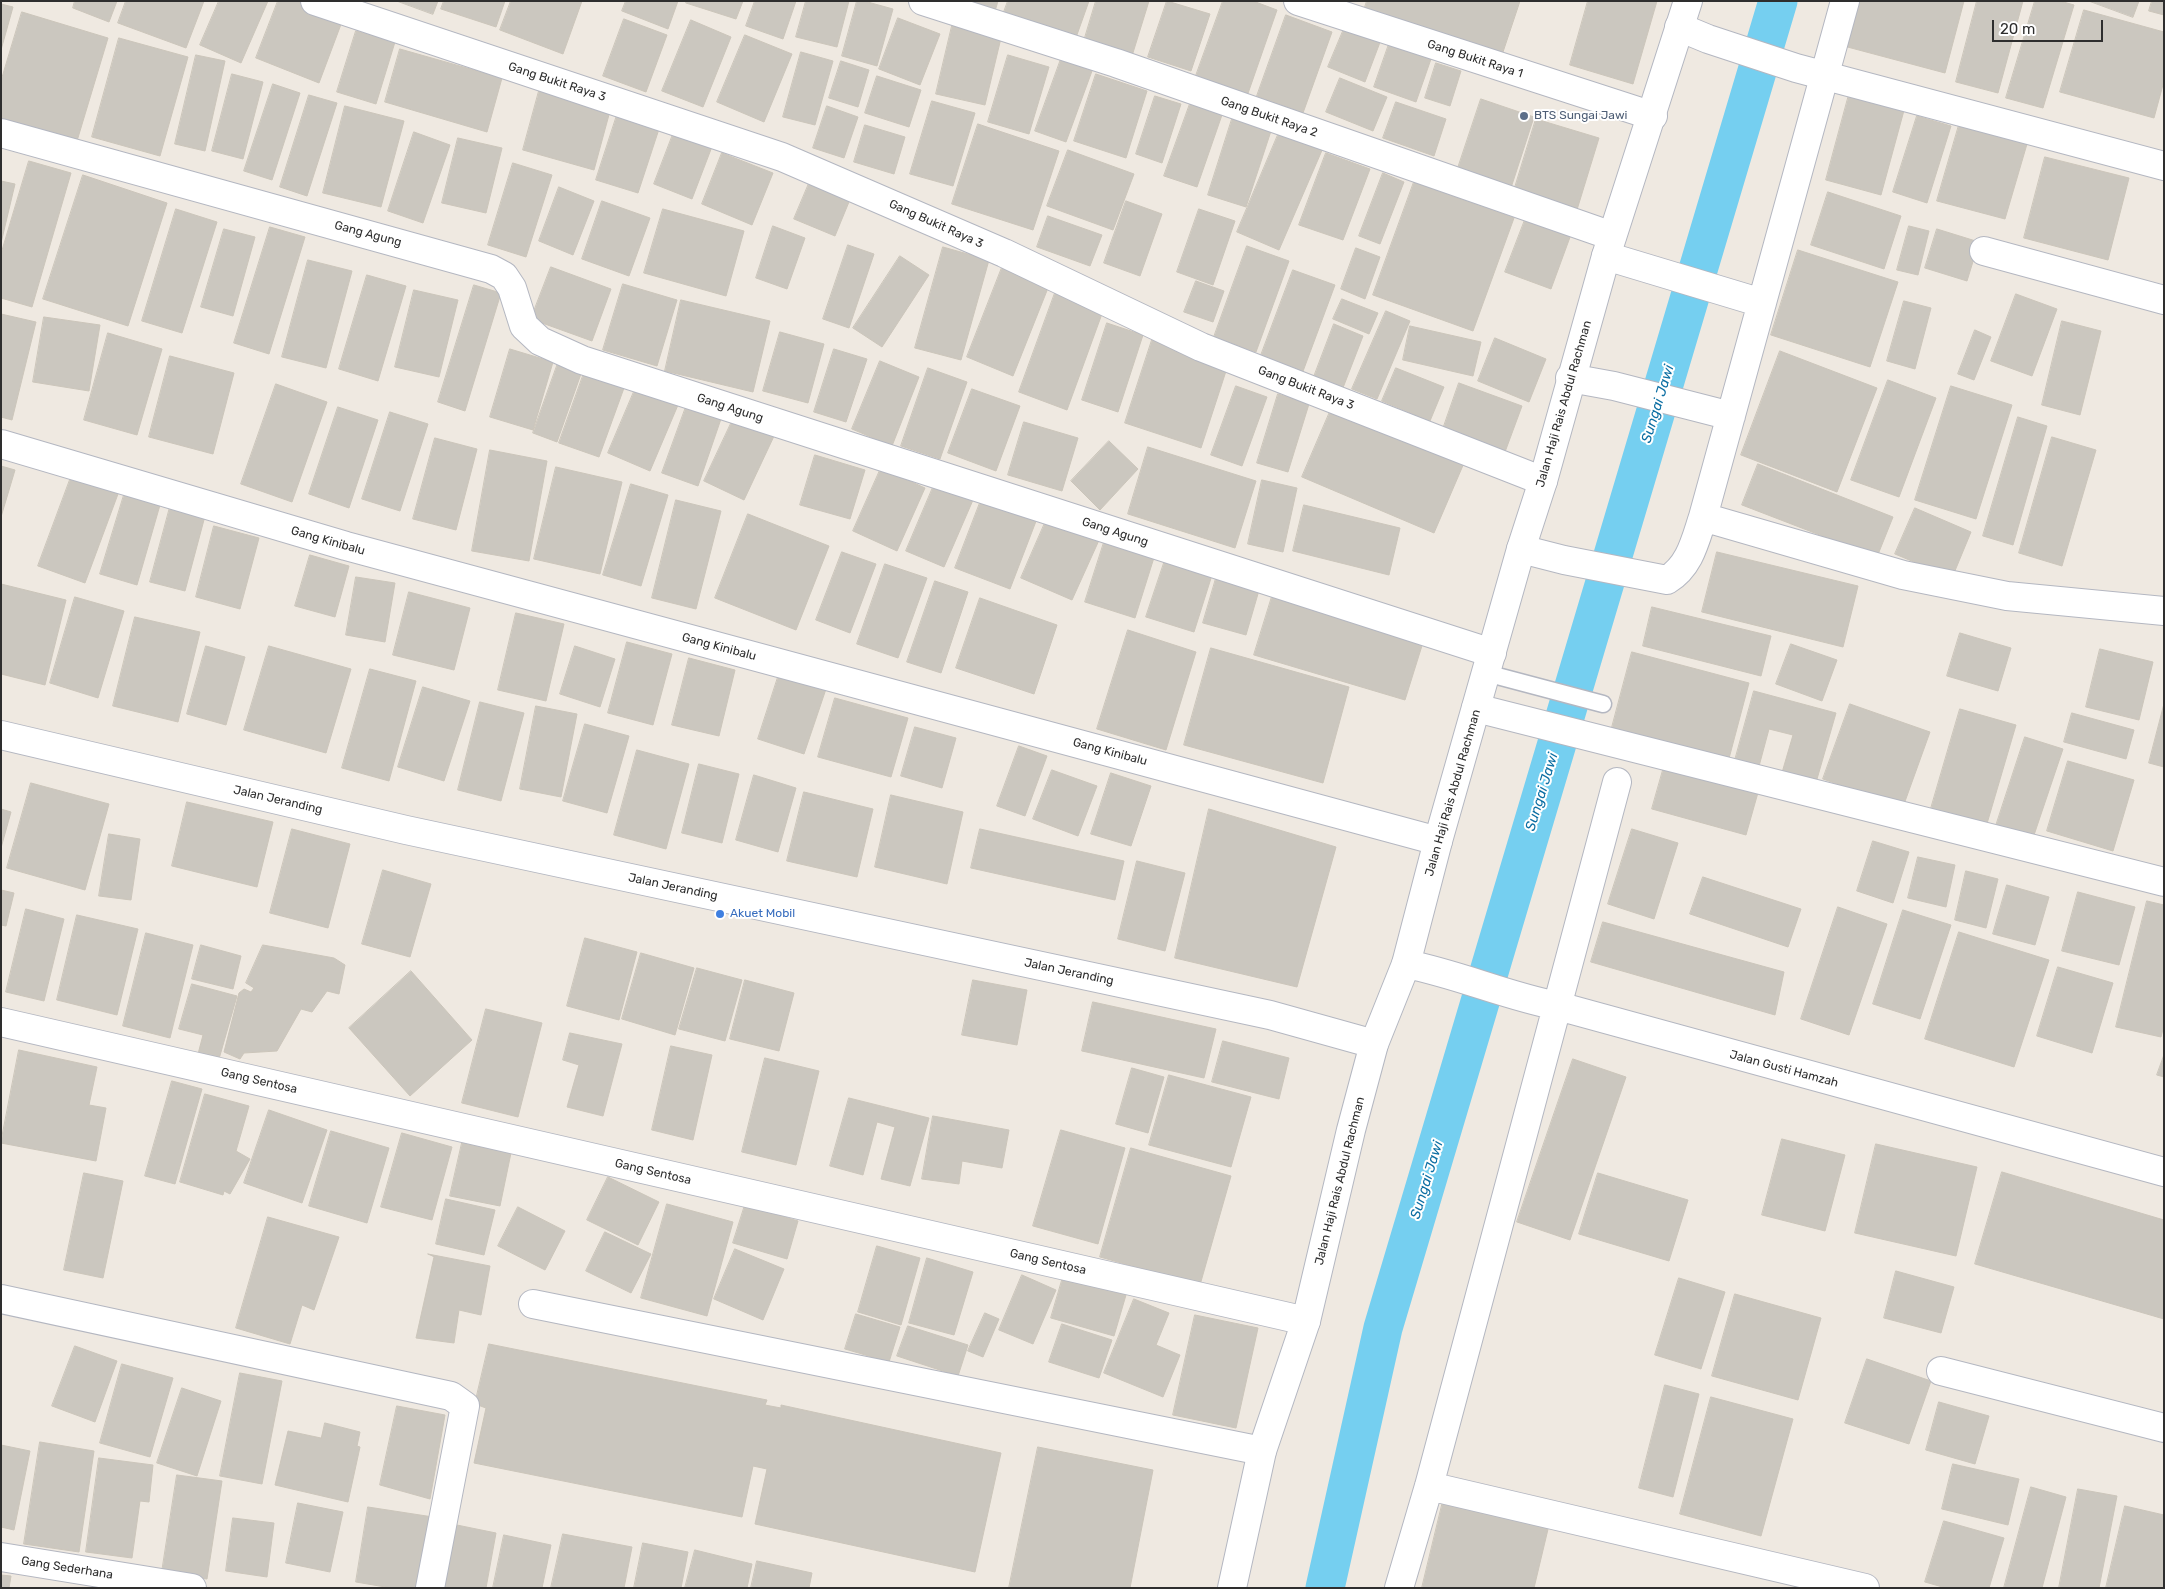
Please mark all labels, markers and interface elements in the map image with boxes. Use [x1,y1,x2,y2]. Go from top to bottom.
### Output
scale bar [1995,10,2106,42]
text: 20 m [2000,20,2035,38]
street label: Gang Bukit Raya 1 [1425,37,1525,81]
street label: Gang Bukit Raya 3 [506,59,608,105]
street label: Gang Bukit Raya 2 [1219,94,1319,140]
place label: BTS Sungai Jawi [1534,109,1627,123]
marker: BTS Sungai Jawi [1518,110,1530,122]
street label: Gang Bukit Raya 3 [887,197,985,251]
street label: Gang Agung [333,218,403,250]
street label: Jalan Haji Rais Abdul Rachman [1533,319,1595,489]
street label: Gang Bukit Raya 3 [1256,363,1356,413]
water label: Sungai Jawi [1638,363,1678,445]
street label: Gang Agung [695,390,765,426]
street label: Gang Agung [1080,514,1150,550]
street label: Gang Kinibalu [289,524,367,558]
street label: Gang Kinibalu [680,630,758,664]
street label: Jalan Haji Rais Abdul Rachman [1422,708,1484,878]
street label: Gang Kinibalu [1071,735,1149,769]
water label: Sungai Jawi [1522,751,1562,833]
street label: Jalan Jeranding [232,783,324,817]
street label: Jalan Jeranding [627,870,719,904]
place label: Akuet Mobil [730,907,795,921]
marker: Akuet Mobil [714,908,726,920]
street label: Jalan Jeranding [1023,955,1115,989]
street label: Jalan Gusti Hamzah [1728,1048,1840,1090]
street label: Gang Sentosa [219,1065,299,1097]
street label: Jalan Haji Rais Abdul Rachman [1312,1095,1368,1267]
water label: Sungai Jawi [1407,1139,1447,1221]
street label: Gang Sentosa [613,1156,693,1188]
street label: Gang Sentosa [1008,1246,1088,1278]
street label: Gang Sederhana [20,1554,114,1582]

